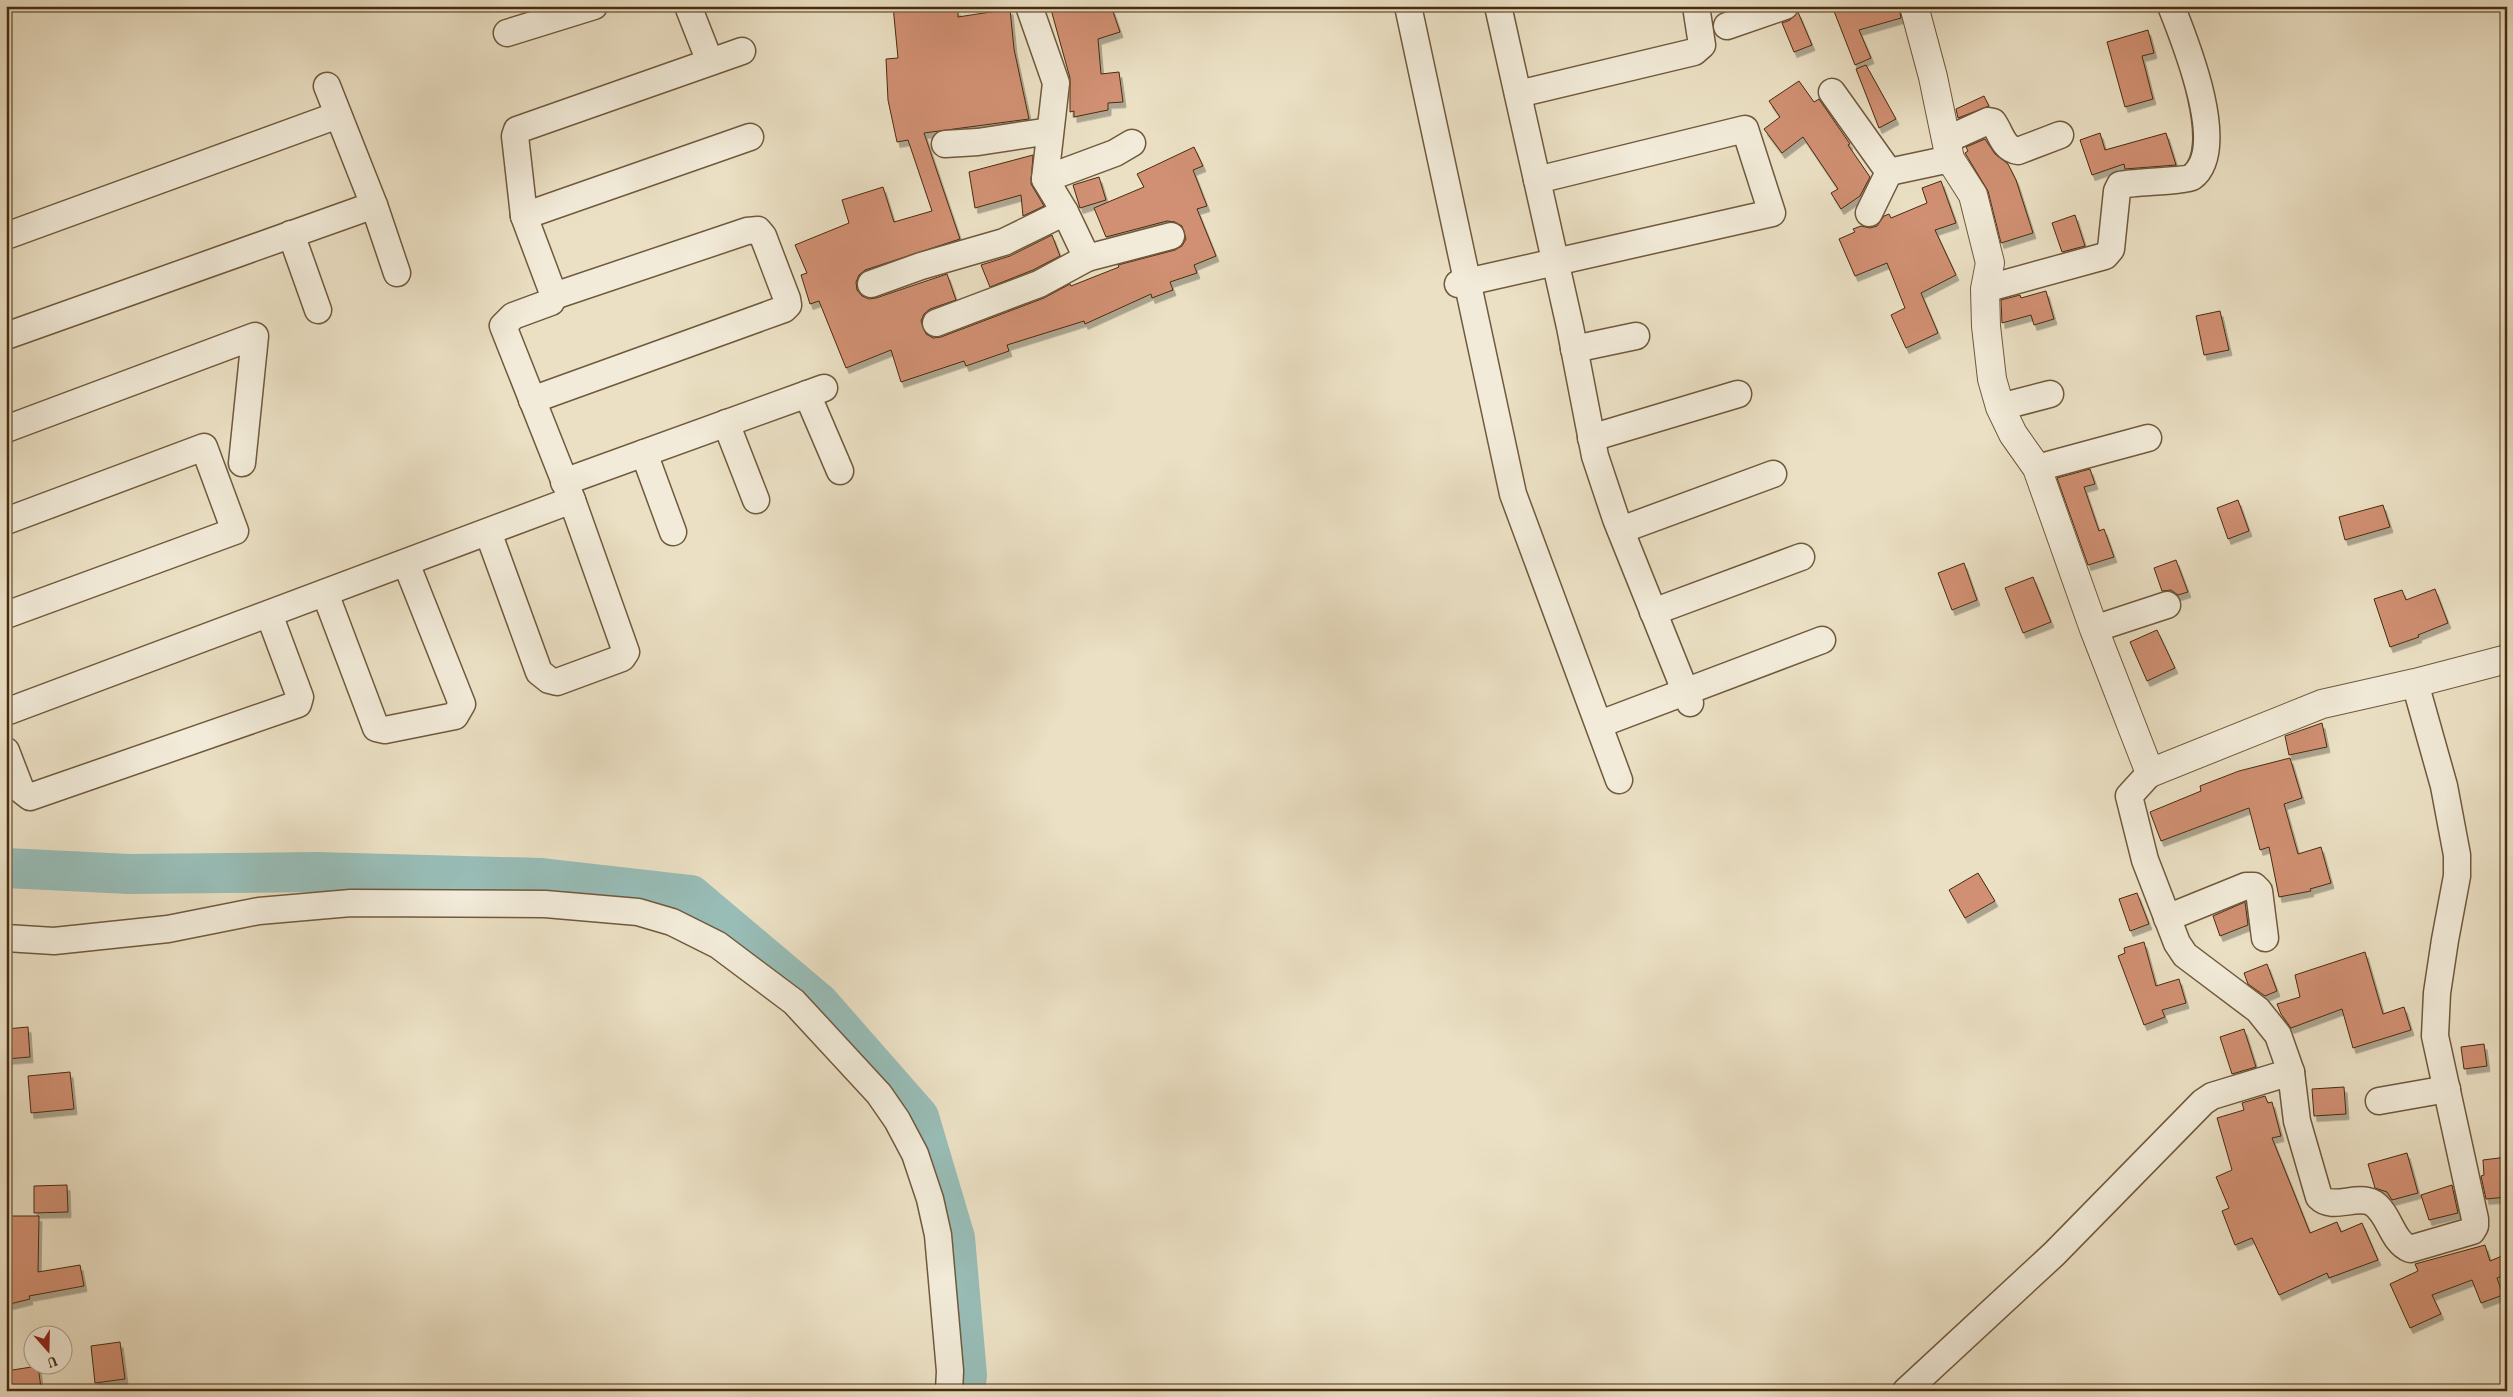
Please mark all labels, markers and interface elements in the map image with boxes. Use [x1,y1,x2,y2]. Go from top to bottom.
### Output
north arrow [22,1324,72,1374]
text: U [44,1350,60,1372]

